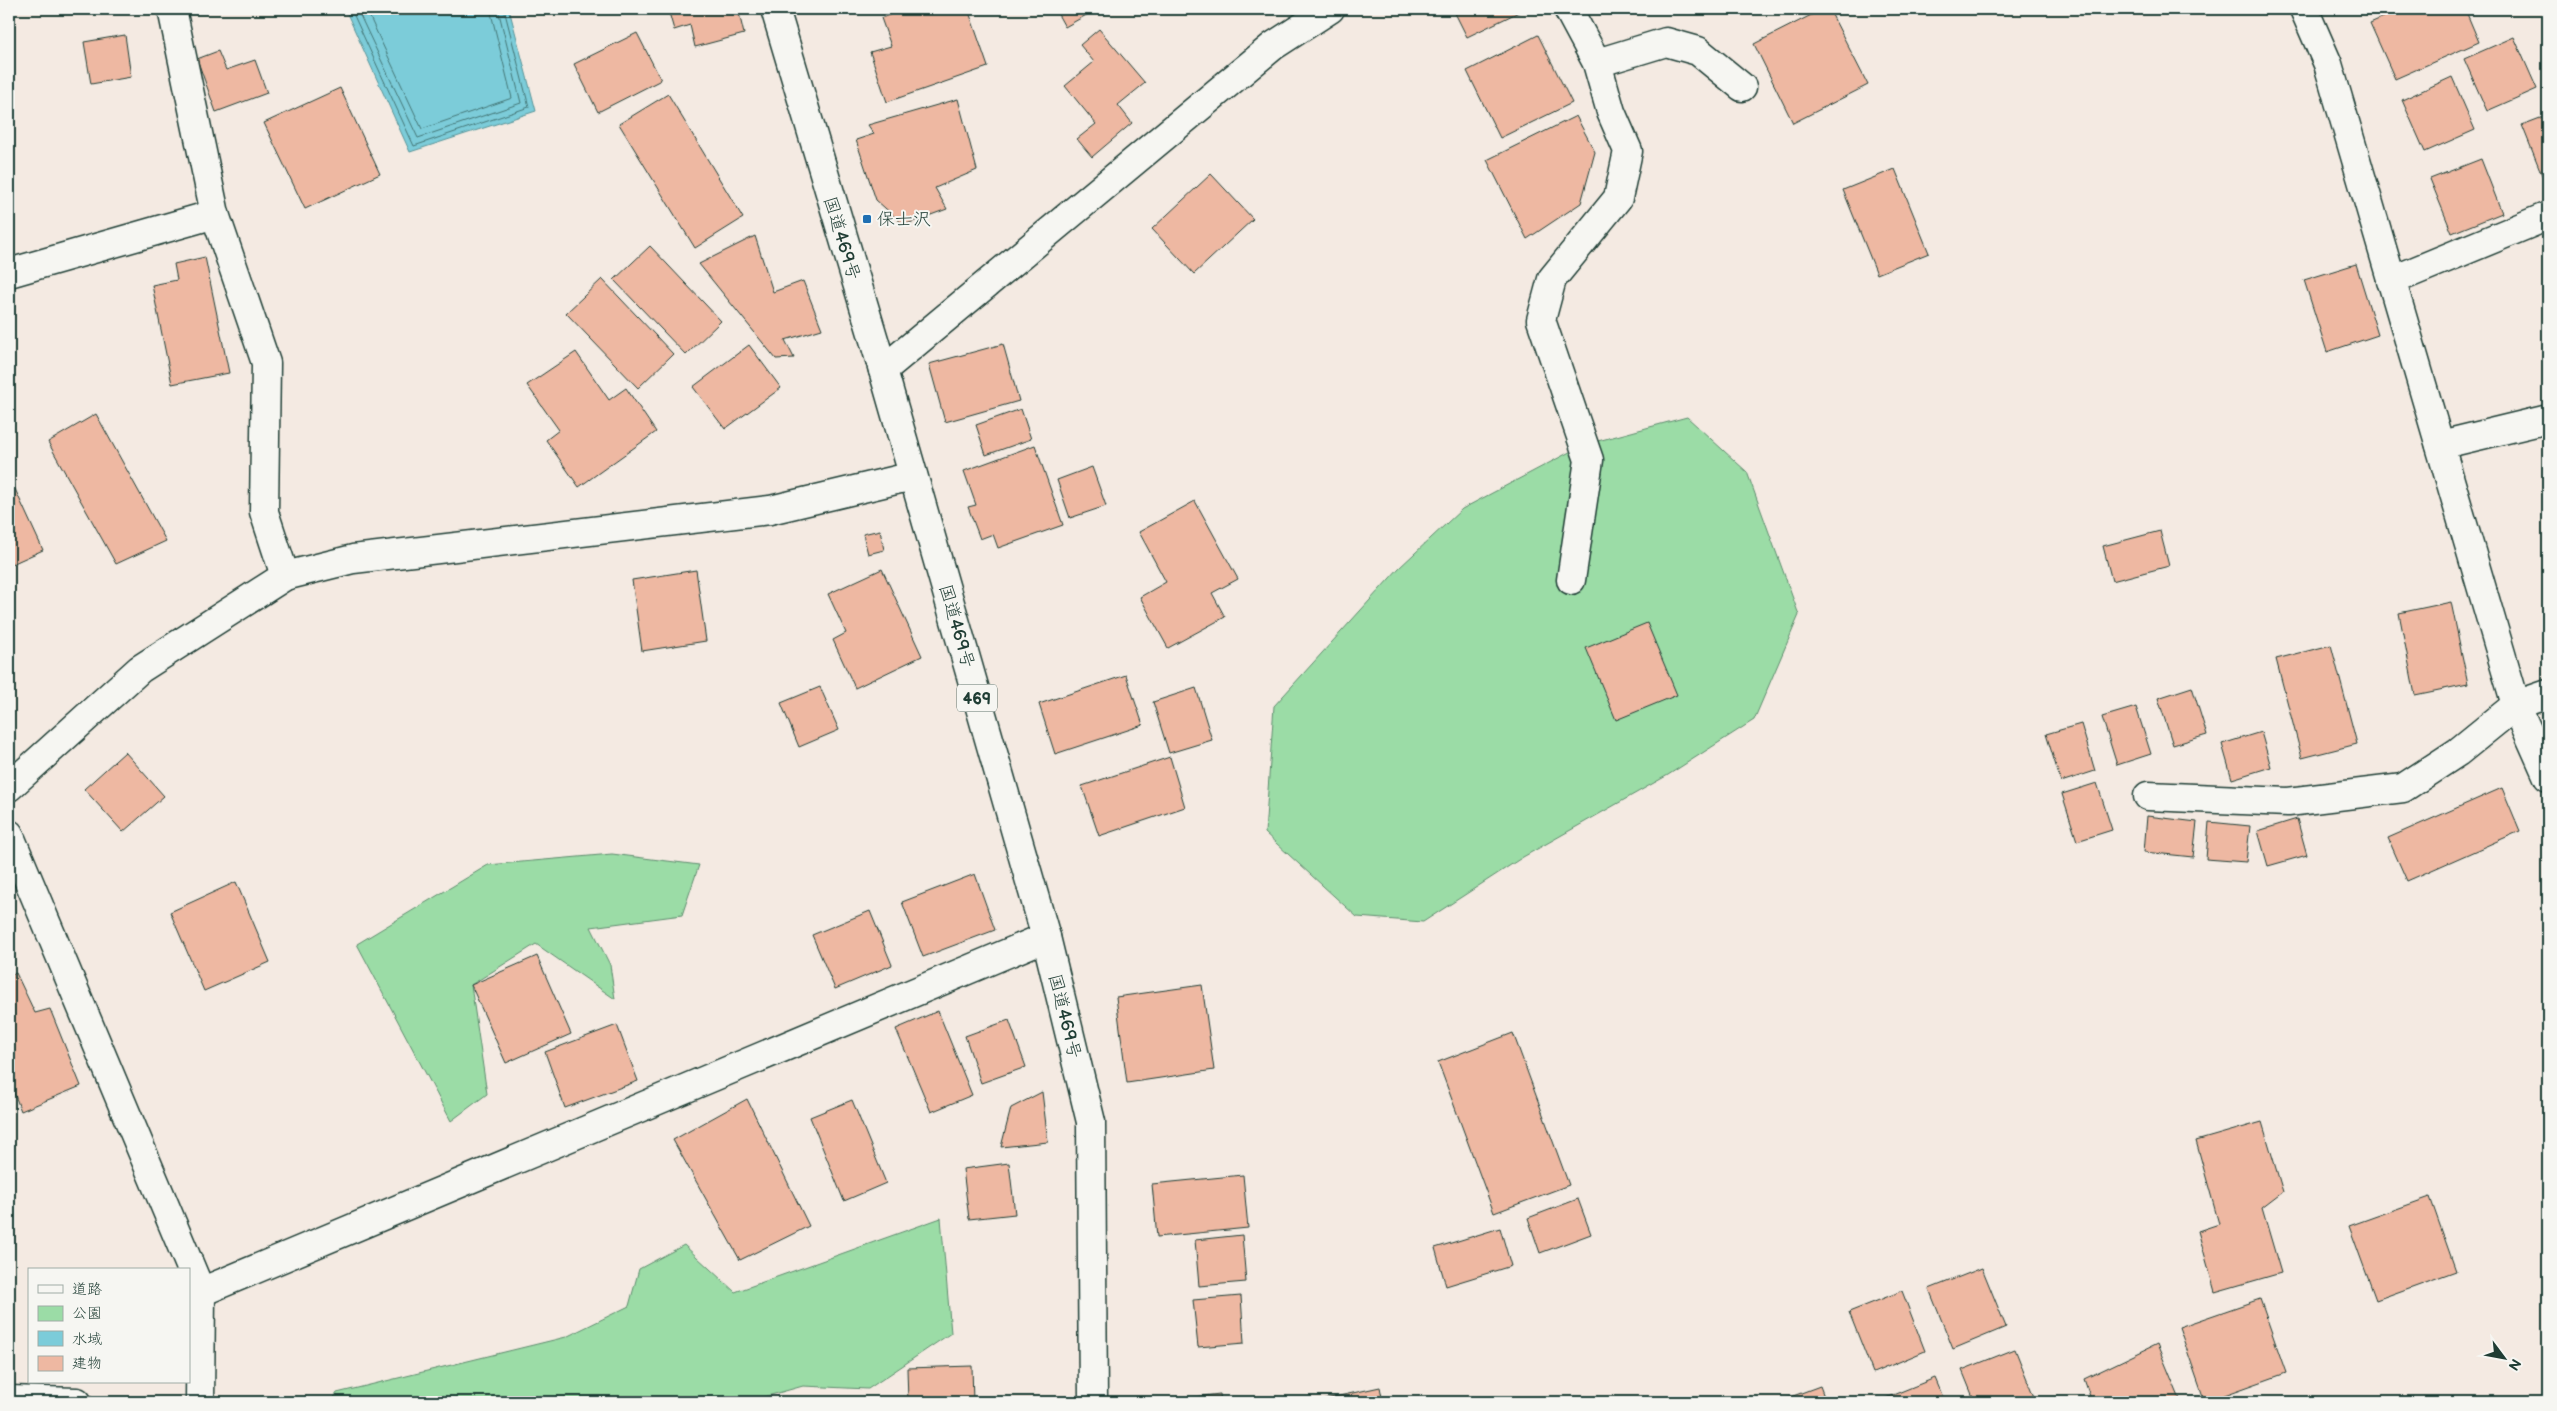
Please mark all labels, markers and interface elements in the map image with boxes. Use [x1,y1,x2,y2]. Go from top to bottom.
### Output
street label: 国道469号 [819,194,864,283]
place label: 保士沢 [877,209,931,230]
marker: 保士沢 [861,213,873,225]
street label: 国道469号 [935,582,979,671]
road number: 469 [957,684,997,711]
street label: 国道469号 [1044,972,1085,1061]
legend [28,1268,190,1384]
text: 道路 [72,1280,102,1299]
text: 公園 [72,1304,102,1323]
text: 水域 [72,1330,102,1349]
north arrow [2480,1334,2530,1384]
text: 建物 [72,1354,102,1373]
text: N [2505,1356,2525,1374]

